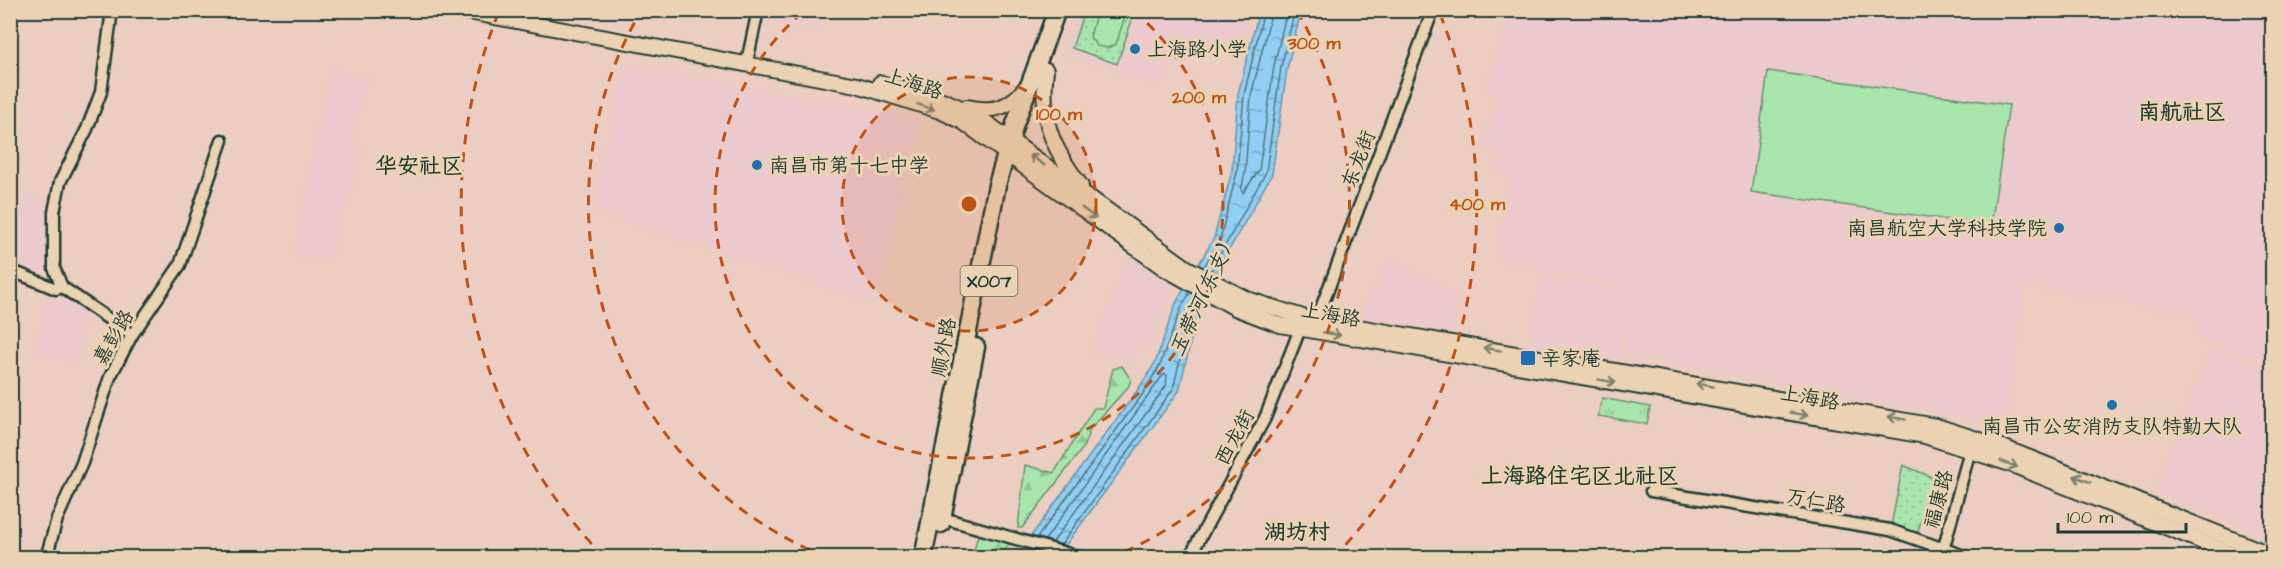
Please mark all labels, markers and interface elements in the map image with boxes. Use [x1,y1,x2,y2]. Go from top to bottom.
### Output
text: 300 m [1286,31,1342,56]
place label: 上海路小学 [1147,36,1247,64]
marker: 上海路小学 [1128,42,1142,56]
street label: 上海路 [881,61,947,107]
text: 200 m [1171,85,1227,110]
district label: 南航社区 [2138,97,2226,128]
one-way arrow [916,102,935,113]
text: 100 m [1036,102,1083,127]
street label: 东龙街 [1335,126,1383,192]
district label: 华安社区 [375,151,463,182]
place label: 南昌市第十七中学 [769,152,929,180]
one-way arrow [1030,154,1046,166]
marker: 南昌市第十七中学 [750,158,764,172]
text: 400 m [1449,192,1506,217]
centre of rings [959,194,979,214]
one-way arrow [1080,207,1096,219]
place label: 南昌航空大学科技学院 [1847,215,2047,243]
marker: 南昌航空大学科技学院 [2052,221,2066,235]
water label: 玉带河(东支) [1162,239,1240,361]
road number: X007 [960,266,1018,296]
street label: 上海路 [1299,296,1364,334]
street label: 嘉彭路 [87,304,141,370]
street label: 顺外路 [925,314,964,379]
one-way arrow [1321,329,1341,340]
one-way arrow [1482,343,1502,354]
place label: 辛家庵 [1541,345,1601,373]
marker: 辛家庵 [1519,349,1537,367]
one-way arrow [1596,376,1616,387]
one-way arrow [1695,379,1715,390]
street label: 上海路 [1778,379,1843,417]
marker: 南昌市公安消防支队特勤大队 [2105,398,2119,412]
street label: 西龙街 [1208,404,1261,471]
one-way arrow [1789,409,1808,420]
one-way arrow [1888,413,1907,424]
place label: 南昌市公安消防支队特勤大队 [1982,413,2242,441]
one-way arrow [1999,459,2017,470]
district label: 上海路住宅区北社区 [1481,461,1679,492]
street label: 福康路 [1918,466,1961,532]
one-way arrow [2073,473,2091,484]
street label: 万仁路 [1784,482,1849,520]
scale bar [2058,496,2186,534]
text: 100 m [2067,505,2113,530]
district label: 湖坊村 [1264,517,1330,548]

